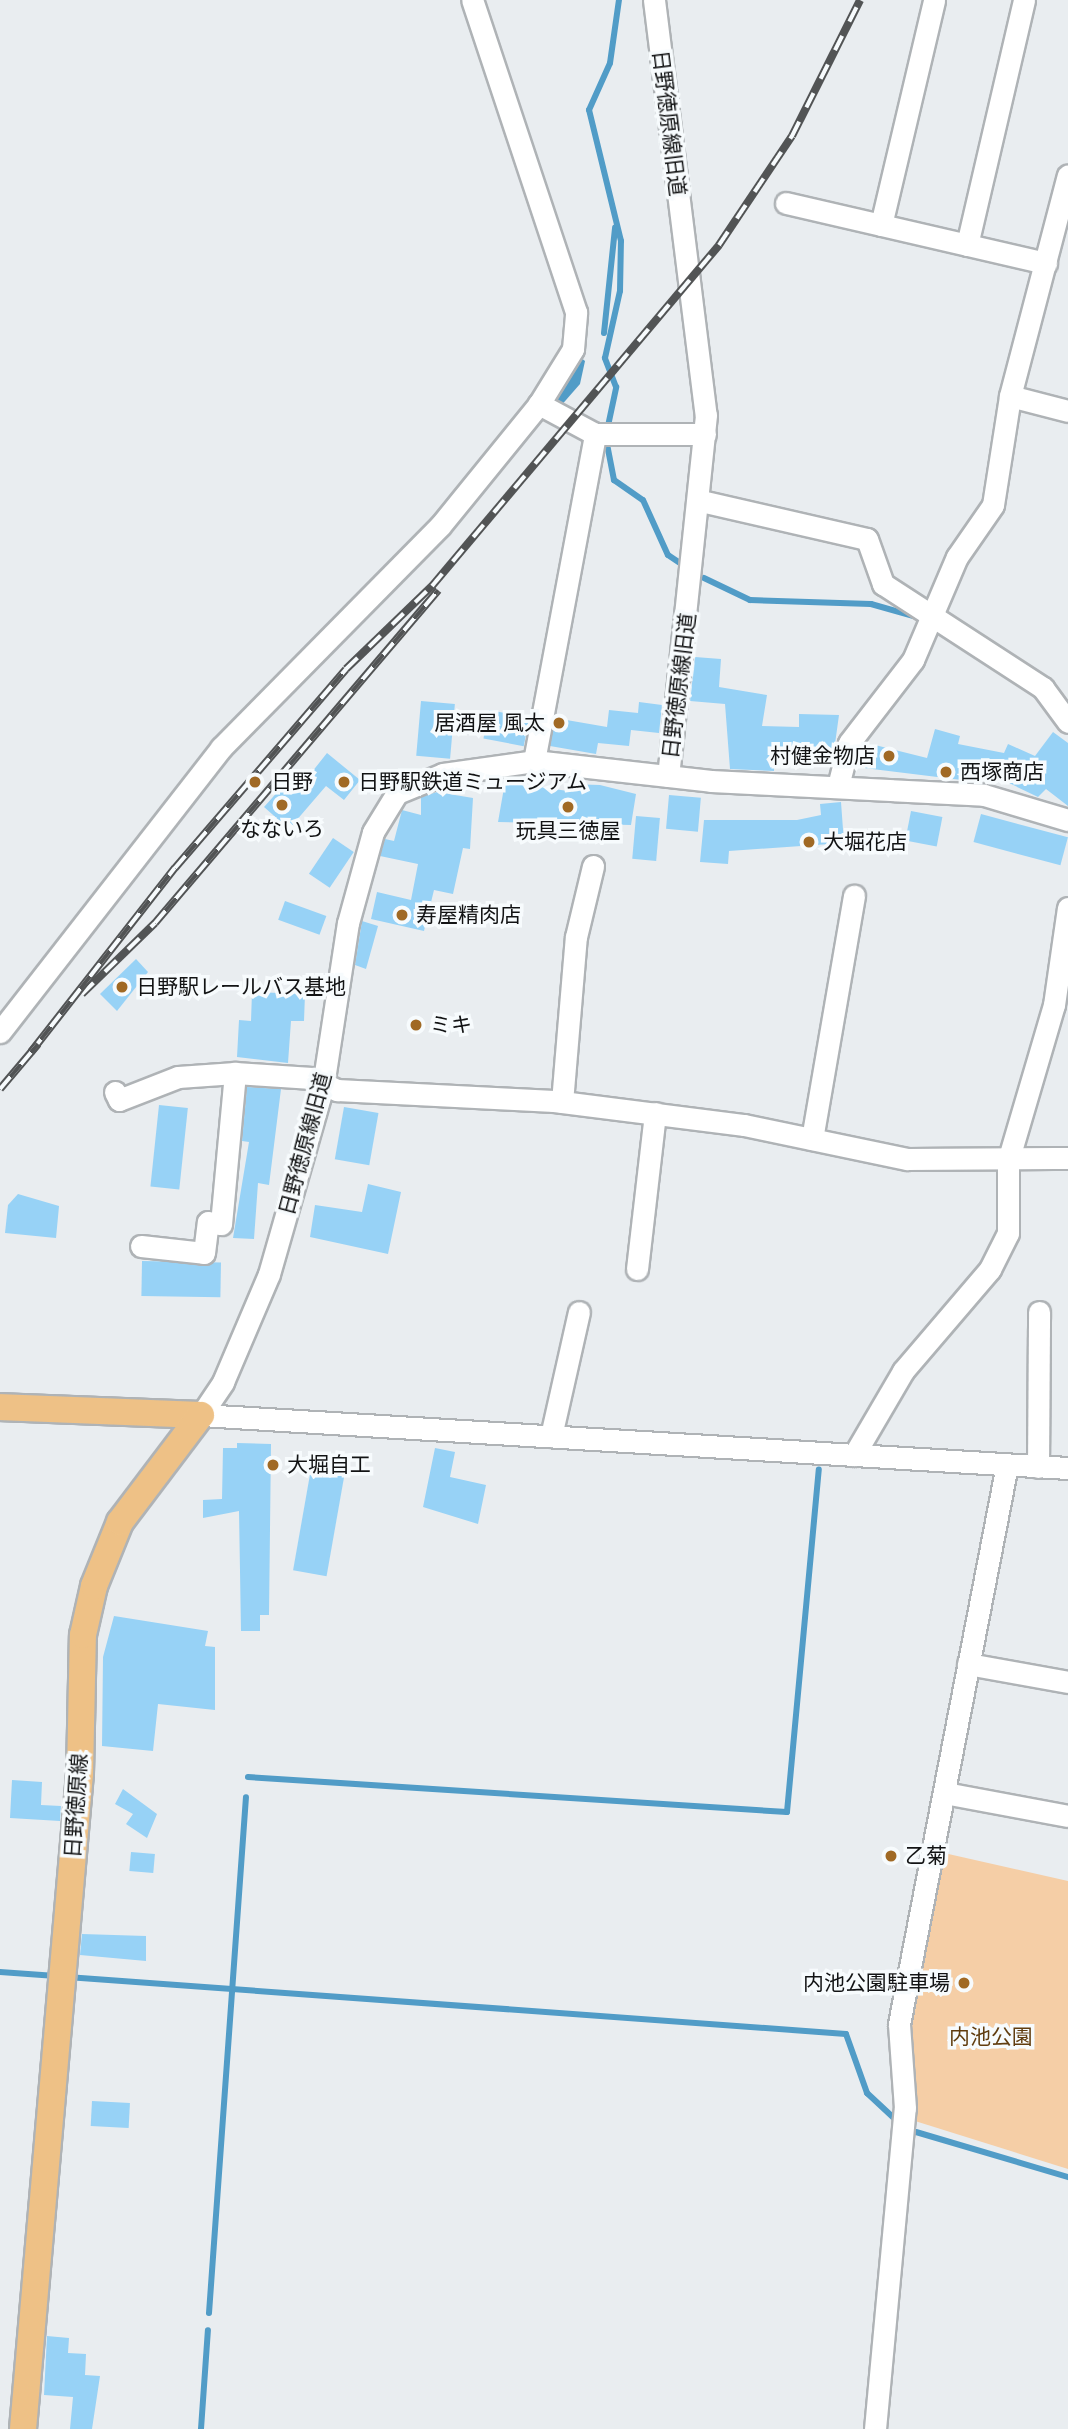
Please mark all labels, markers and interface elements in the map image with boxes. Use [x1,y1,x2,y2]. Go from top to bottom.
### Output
street label: 日野徳原線旧道 [648,49,690,197]
street label: 日野徳原線旧道 [658,612,700,760]
place label: 居酒屋 風太 [434,710,545,736]
marker: 居酒屋 風太 [551,715,567,731]
place label: 村健金物店 [770,743,875,769]
marker: 村健金物店 [881,748,897,764]
place label: 西塚商店 [960,759,1044,785]
marker: 西塚商店 [938,764,954,780]
place label: 日野 [271,769,313,795]
place label: 日野駅鉄道ミュージアム [358,769,589,795]
marker: 日野 [245,772,265,792]
marker: 日野駅鉄道ミュージアム [336,774,352,790]
marker: なないろ [274,797,290,813]
marker: 玩具三徳屋 [560,799,576,815]
place label: なないろ [240,816,324,842]
place label: 玩具三徳屋 [516,818,620,844]
place label: 大堀花店 [823,829,907,855]
marker: 大堀花店 [801,834,817,850]
place label: 寿屋精肉店 [416,902,521,928]
marker: 寿屋精肉店 [394,907,410,923]
place label: 日野駅レールバス基地 [136,974,346,1000]
marker: 日野駅レールバス基地 [114,979,130,995]
place label: ミキ [430,1012,472,1038]
marker: ミキ [408,1017,424,1033]
street label: 日野徳原線旧道 [274,1070,336,1218]
place label: 大堀自工 [287,1452,371,1478]
marker: 大堀自工 [265,1457,281,1473]
street label: 日野徳原線 [60,1753,92,1859]
place label: 乙菊 [905,1843,947,1869]
marker: 乙菊 [883,1848,899,1864]
place label: 内池公園駐車場 [803,1970,950,1996]
marker: 内池公園駐車場 [956,1975,972,1991]
park label: 内池公園 [949,2024,1033,2050]

